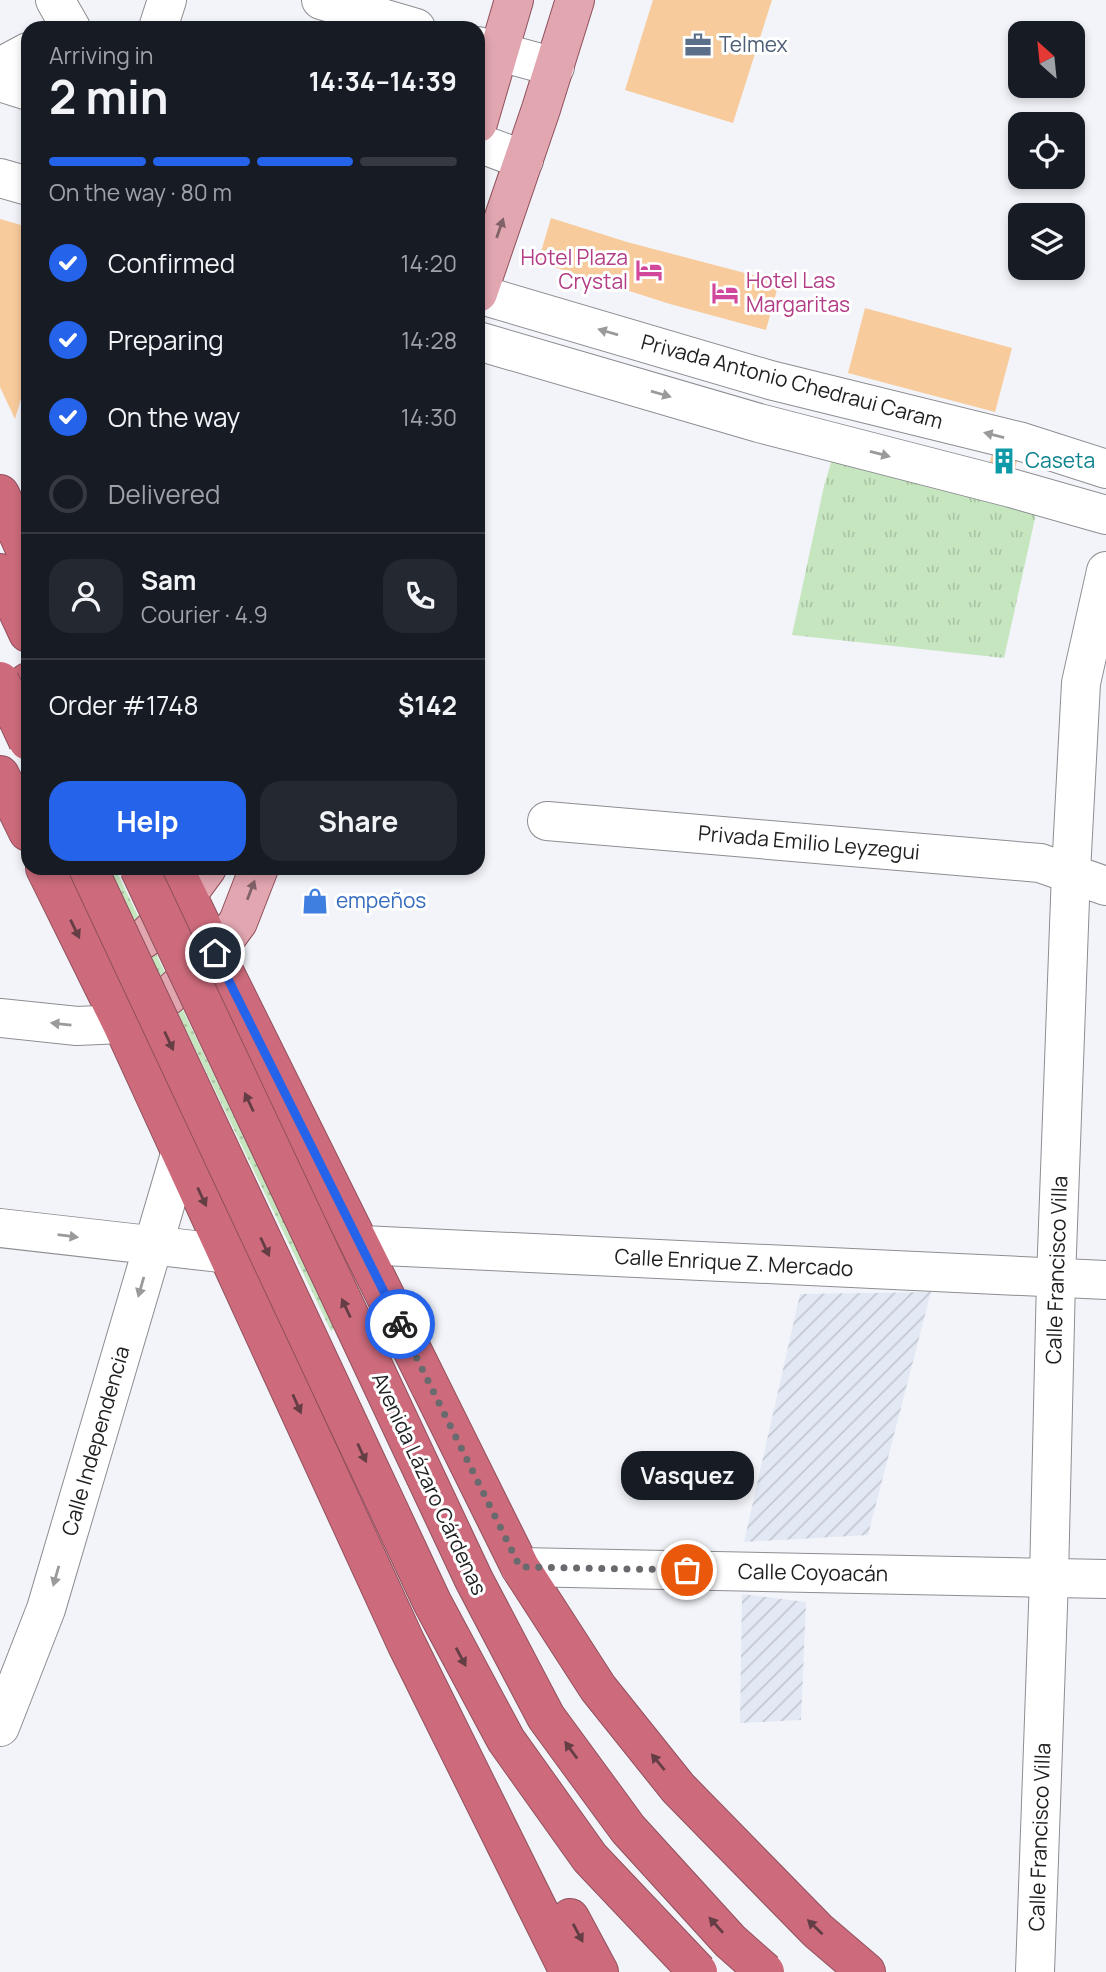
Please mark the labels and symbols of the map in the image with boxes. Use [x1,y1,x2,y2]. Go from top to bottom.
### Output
north arrow [1008,21,1085,98]
office icon: Telmex [683,30,713,60]
place label: Telmex [719,30,788,58]
one-way arrow [495,218,506,239]
place label: Hotel Plaza Crystal [520,243,628,295]
hotel icon: Hotel Plaza Crystal [634,255,664,285]
place label: Hotel Las Margaritas [746,266,850,318]
hotel icon: Hotel Las Margaritas [710,278,740,308]
one-way arrow [598,327,619,337]
street label: Privada Antonio Chedraui Caram [638,327,946,435]
one-way arrow [651,390,672,400]
one-way arrow [983,429,1005,440]
building icon: Caseta [989,446,1019,476]
place label: Caseta [1025,446,1095,474]
one-way arrow [870,449,892,460]
street label: Privada Emilio Leyzegui [697,818,921,866]
one-way arrow [245,879,256,900]
shop icon: empeños [300,886,330,916]
place label: empeños [336,886,426,914]
one-way arrow [70,919,81,940]
pin [185,923,245,983]
one-way arrow [50,1018,72,1029]
one-way arrow [163,1031,174,1051]
one-way arrow [243,1092,254,1112]
street label: Calle Francisco Villa [1039,1175,1073,1365]
one-way arrow [197,1187,208,1207]
one-way arrow [57,1230,79,1241]
one-way arrow [259,1237,271,1257]
street label: Calle Enrique Z. Mercado [614,1242,854,1282]
one-way arrow [135,1277,145,1298]
courier [365,1289,435,1359]
one-way arrow [340,1298,351,1318]
street label: Calle Independencia [55,1343,136,1539]
street label: Avenida Lázaro Cárdenas [366,1368,494,1599]
one-way arrow [291,1394,303,1414]
one-way arrow [356,1443,368,1463]
callout: Vasquez [620,1451,754,1500]
pin [657,1540,717,1600]
street label: Calle Coyoacán [738,1557,888,1587]
one-way arrow [50,1566,60,1587]
one-way arrow [456,1647,467,1667]
one-way arrow [564,1741,578,1759]
street label: Calle Francisco Villa [1022,1742,1056,1932]
one-way arrow [650,1754,665,1772]
one-way arrow [708,1917,724,1934]
one-way arrow [806,1918,823,1935]
one-way arrow [572,1923,584,1943]

